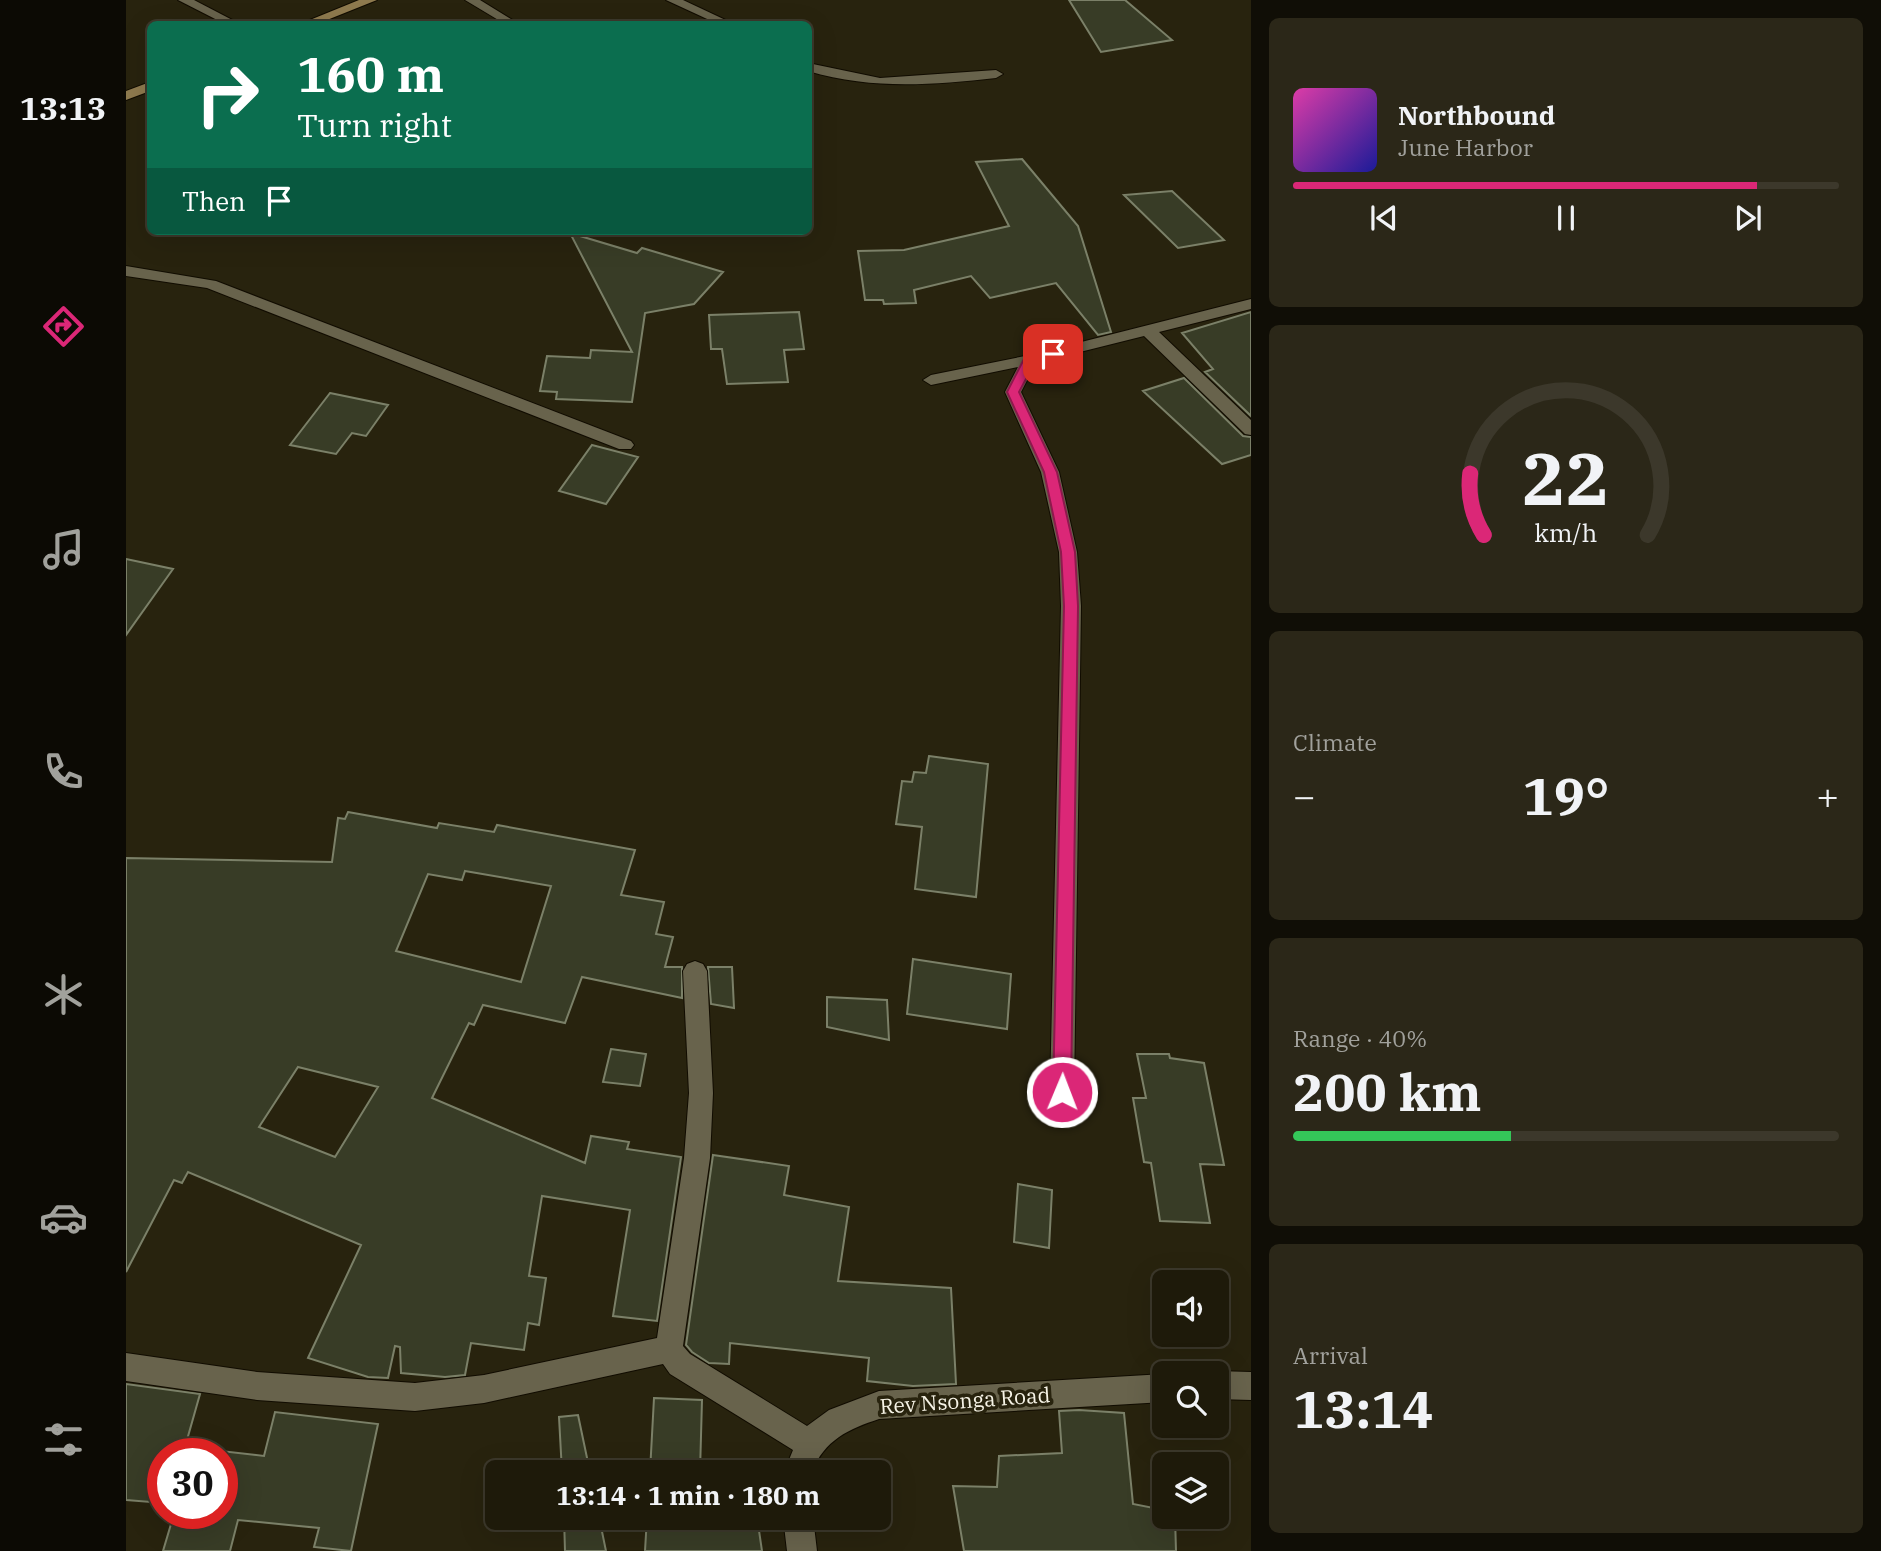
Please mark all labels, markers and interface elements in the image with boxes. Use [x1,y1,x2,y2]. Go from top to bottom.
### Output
text: 160 m [297,42,444,105]
icon: right [182,49,273,140]
text: 13:13 [20,87,106,129]
text: Northbound [1398,98,1555,132]
text: Turn right [297,104,452,146]
text: June Harbor [1398,132,1533,162]
icon: arrive [260,182,298,220]
text: Then [182,184,246,218]
icon: previous [1365,199,1403,237]
icon: pause [1547,199,1585,237]
icon: next [1729,199,1767,237]
icon: directions [39,302,88,351]
pin [1023,324,1083,384]
icon: arrive [1034,335,1072,373]
text: 22 [1522,430,1610,525]
text: km/h [1534,516,1598,549]
icon: music [39,525,88,574]
text: Climate [1293,727,1377,757]
icon: phone [39,747,88,796]
text: 19° [1523,762,1609,829]
text: − [1293,771,1316,820]
text: + [1816,771,1839,820]
icon: climate [39,970,88,1019]
text: Range · 40% [1293,1023,1427,1053]
position arrow [1025,1055,1099,1129]
text: 200 km [1293,1058,1482,1125]
icon: car [39,1193,88,1242]
map controls [1152,1270,1229,1529]
button: sound [1152,1270,1229,1347]
text: Arrival [1293,1340,1368,1370]
button: search [1152,1361,1229,1438]
text: 13:14 [1293,1375,1434,1442]
street label: Rev Nsonga Road [879,1380,1051,1420]
icon: filters [39,1415,88,1464]
speed limit sign: 30 [147,1438,238,1529]
button: layers [1152,1452,1229,1529]
text: 13:14 · 1 min · 180 m [556,1478,820,1512]

